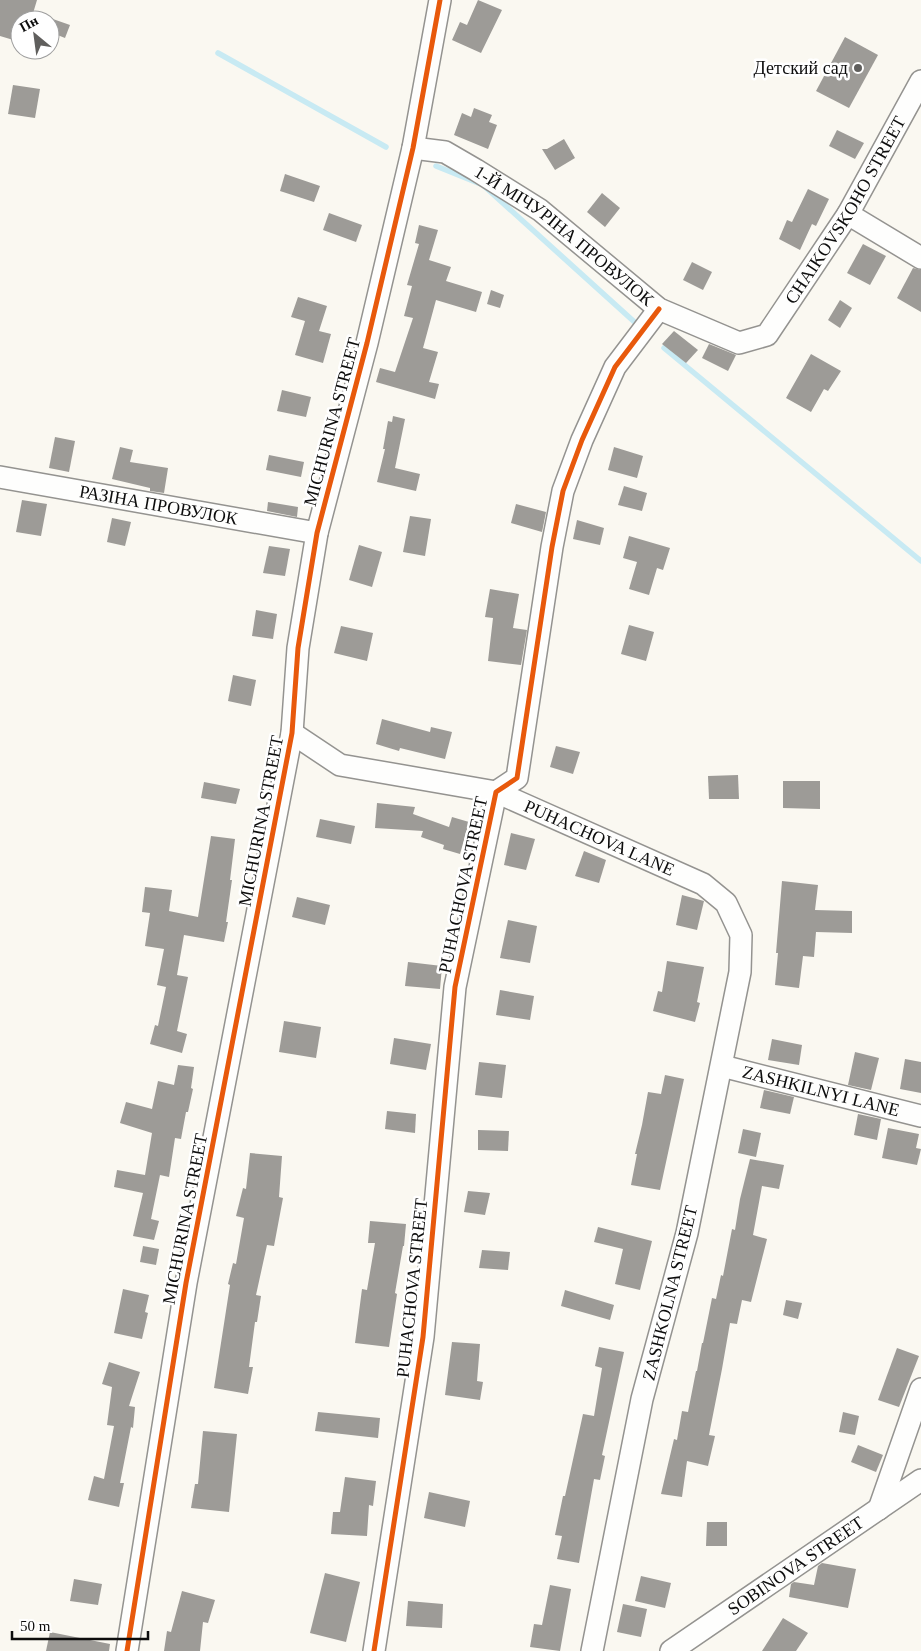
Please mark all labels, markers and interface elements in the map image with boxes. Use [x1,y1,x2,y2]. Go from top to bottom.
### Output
north arrow [10,10,60,60]
text: Пн [17,13,41,35]
place label: Детский сад [754,58,848,78]
marker: Детский сад [852,62,864,74]
street label: CHAIKOVSKOHO STREET [781,113,910,307]
street label: 1-Й МІЧУРІНА ПРОВУЛОК [471,161,658,311]
street label: MICHURINA STREET [300,336,364,508]
street label: РАЗІНА ПРОВУЛОК [78,481,240,529]
street label: MICHURINA STREET [235,734,287,908]
street label: PUHACHOVA STREET [434,795,492,975]
street label: PUHACHOVA LANE [521,796,677,880]
street label: ZASHKILNYI LANE [740,1061,902,1120]
street label: MICHURINA STREET [159,1132,211,1306]
street label: PUHACHOVA STREET [393,1197,431,1379]
street label: ZASHKOLNA STREET [639,1203,701,1383]
street label: SOBINOVA STREET [724,1512,867,1619]
scale bar [12,1608,149,1640]
text: 50 m [20,1618,51,1634]

